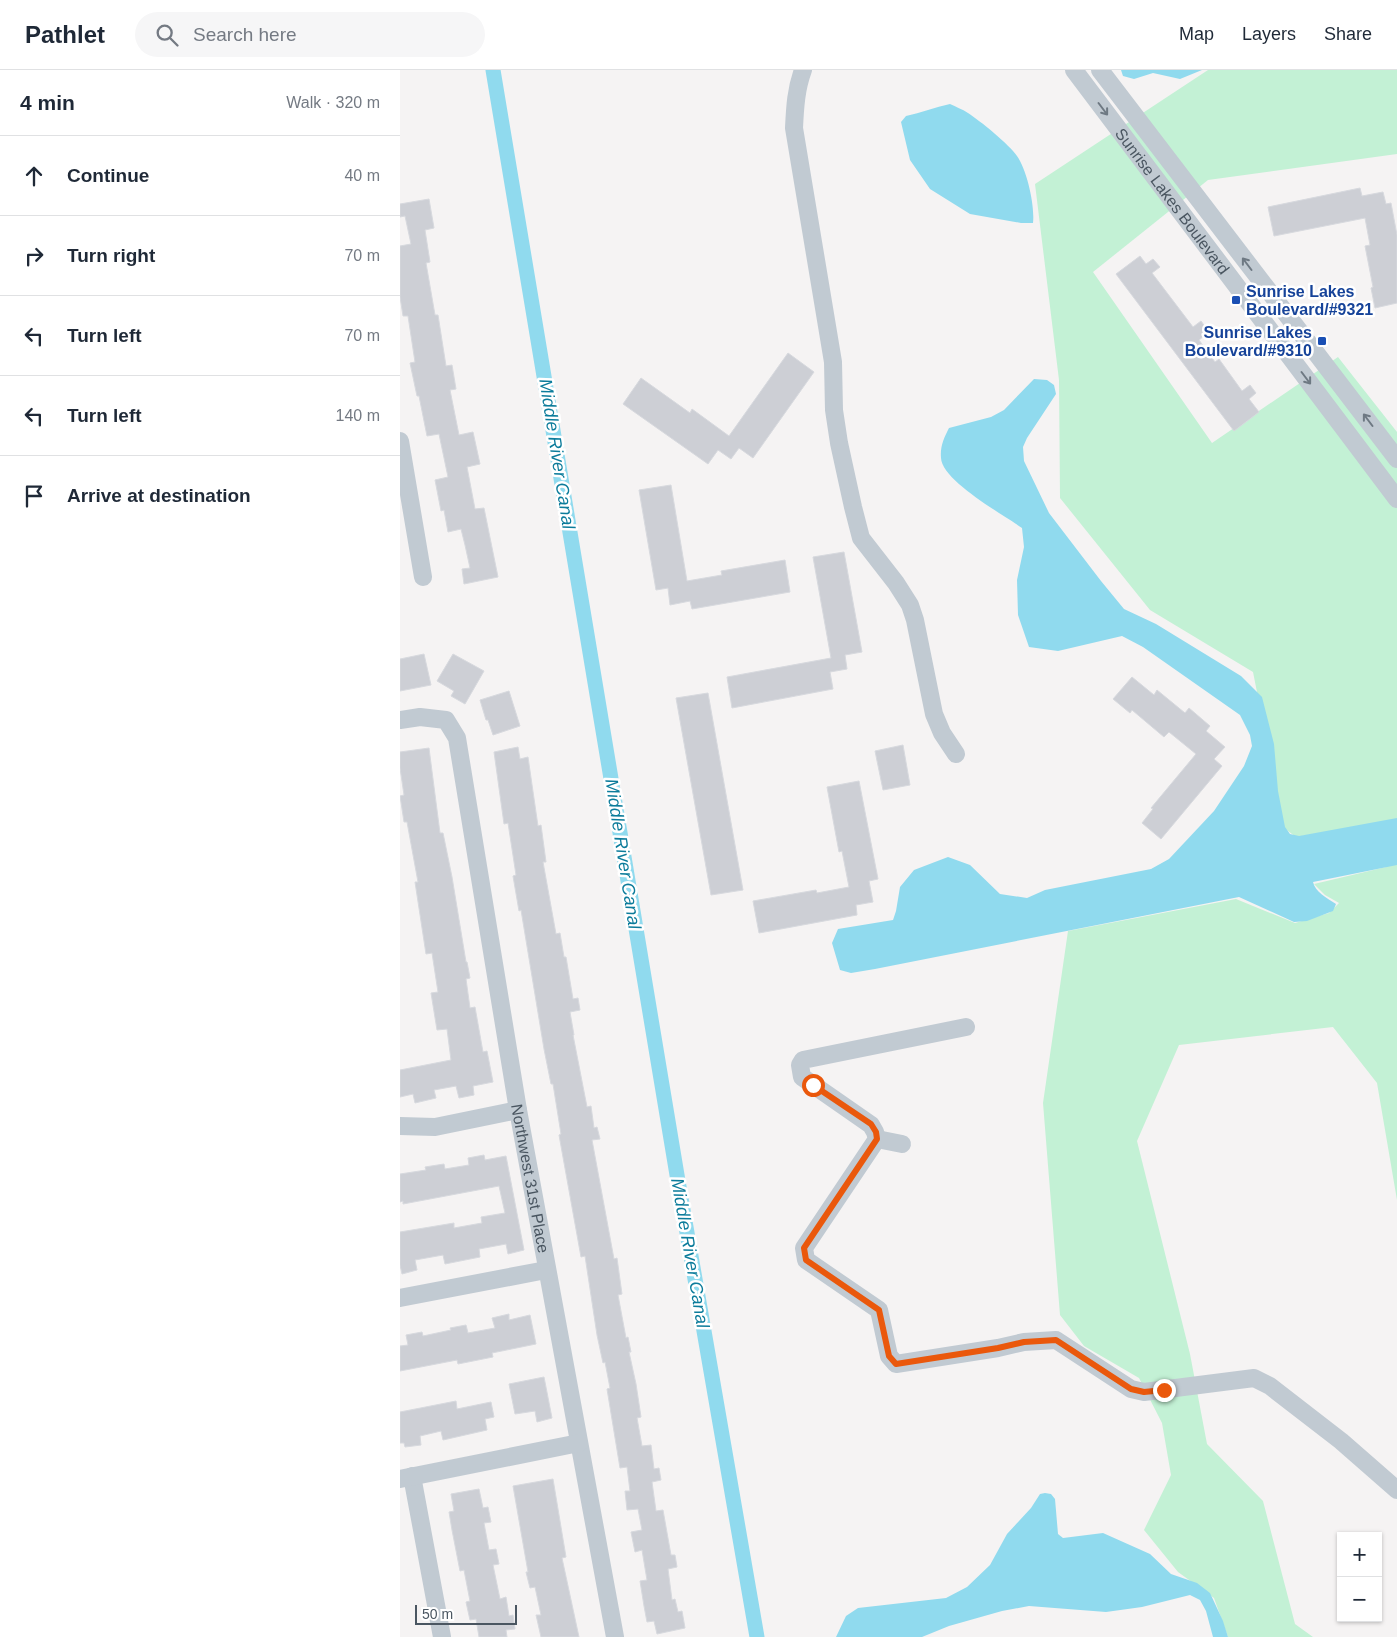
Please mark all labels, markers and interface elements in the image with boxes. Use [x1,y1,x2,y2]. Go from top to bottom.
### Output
search box [135,12,485,57]
text: Pathlet [25,21,105,48]
icon: search [153,21,181,49]
text: Search here [193,24,297,45]
text: Map [1179,24,1214,44]
text: Layers [1242,24,1296,44]
text: Share [1324,24,1372,44]
text: 4 min [20,91,75,114]
text: Walk · 320 m [286,94,380,111]
one-way arrow [1098,102,1108,116]
street label: Sunrise Lakes Boulevard [1112,125,1233,278]
icon: ahead [20,162,48,190]
text: Continue [67,165,149,186]
text: 40 m [344,167,380,184]
icon: right [20,242,48,270]
text: Turn right [67,245,155,266]
text: 70 m [344,247,380,264]
one-way arrow [1242,257,1253,270]
place label: Sunrise Lakes Boulevard/#9321 [1246,283,1373,318]
marker: Sunrise Lakes Boulevard/#9321 [1230,294,1242,306]
icon: left [20,322,48,350]
place label: Sunrise Lakes Boulevard/#9310 [1185,324,1312,359]
text: Turn left [67,325,142,346]
text: 70 m [344,327,380,344]
marker: Sunrise Lakes Boulevard/#9310 [1316,335,1328,347]
one-way arrow [1301,371,1311,385]
water label: Middle River Canal [535,377,579,532]
icon: left [20,402,48,430]
text: Turn left [67,405,142,426]
text: 140 m [336,407,380,424]
one-way arrow [1362,414,1373,427]
icon: arrive [20,482,48,510]
text: Arrive at destination [67,485,251,506]
water label: Middle River Canal [601,777,645,932]
route start [802,1074,825,1097]
street label: Northwest 31st Place [508,1103,552,1255]
water label: Middle River Canal [667,1176,713,1331]
route end [1153,1379,1176,1402]
map controls [1337,1532,1382,1622]
button: + [1337,1532,1382,1577]
button: − [1337,1577,1382,1622]
scale bar [415,1602,518,1625]
text: 50 m [422,1606,453,1622]

